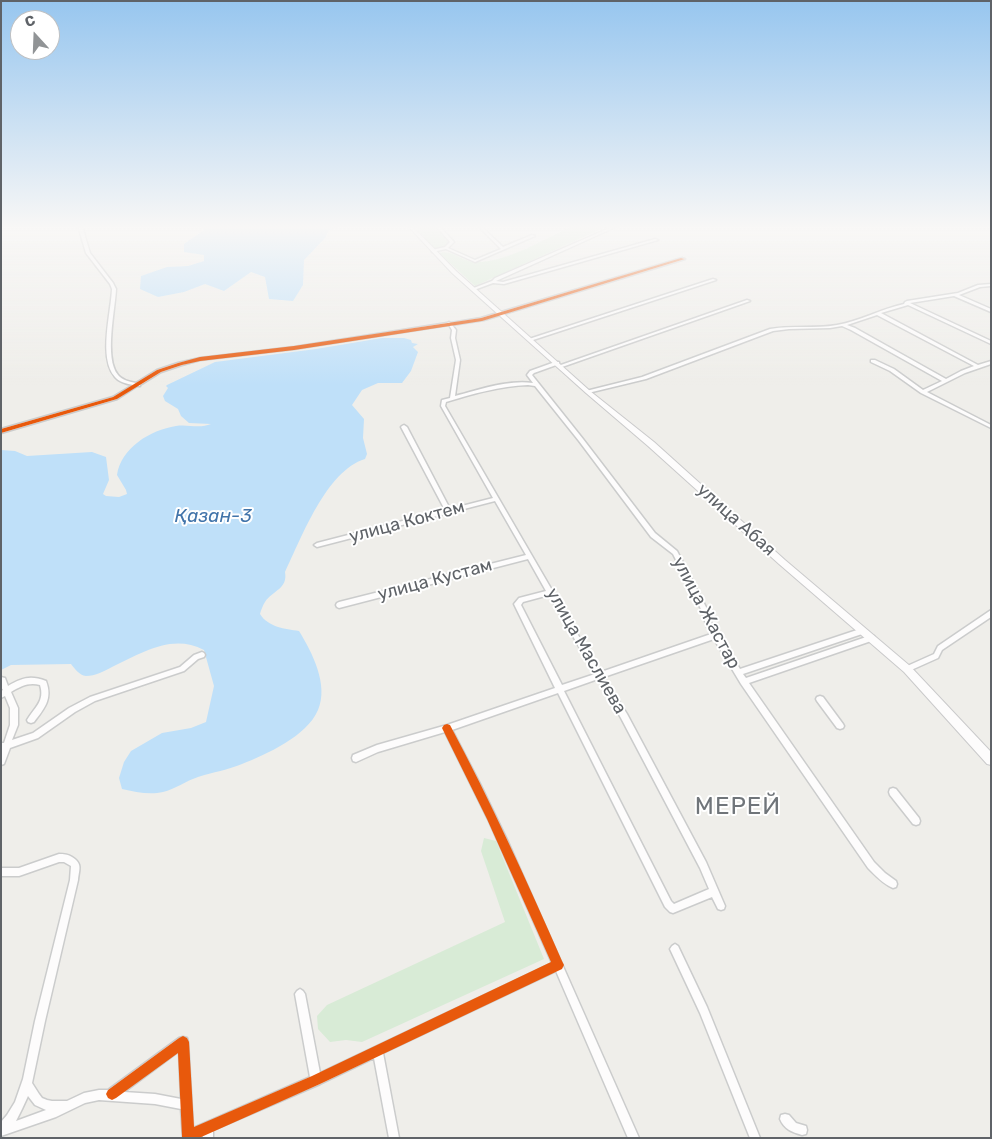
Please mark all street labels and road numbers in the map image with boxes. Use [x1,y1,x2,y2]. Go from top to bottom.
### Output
street label: улица Абая [692,479,780,561]
street label: улица Коктем [347,496,467,548]
street label: улица Жастар [667,553,745,673]
street label: улица Кустам [375,554,495,606]
street label: улица Маслиева [541,584,631,718]

